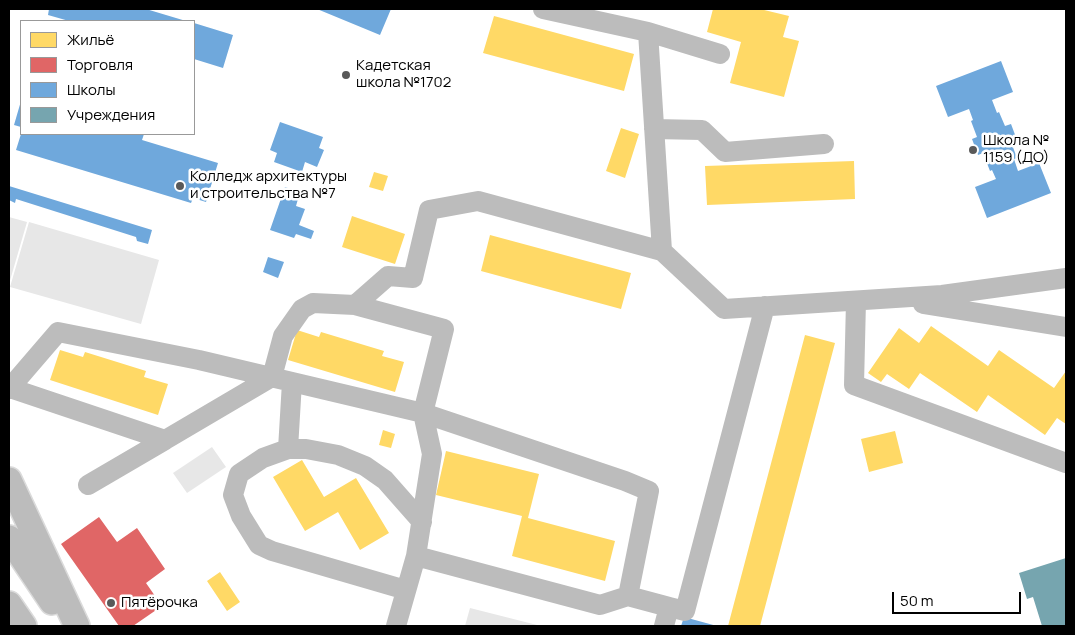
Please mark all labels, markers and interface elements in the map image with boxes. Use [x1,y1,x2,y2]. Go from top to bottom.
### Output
legend [20,20,195,135]
text: Жильё [67,29,114,50]
text: Торговля [67,54,133,75]
place label: Кадетская школа №1702 [356,57,451,92]
marker: Кадетская школа №1702 [340,69,352,81]
text: Школы [67,79,115,100]
text: Учреждения [67,104,155,125]
place label: Школа № 1159 (ДО) [983,132,1049,167]
marker: Школа № 1159 (ДО) [967,144,979,156]
place label: Колледж архитектуры и строительства №7 [190,168,347,203]
marker: Колледж архитектуры и строительства №7 [174,180,186,192]
scale bar [895,582,1024,614]
text: 50 m [900,590,934,611]
place label: Пятёрочка [121,594,198,612]
marker: Пятёрочка [105,597,117,609]

